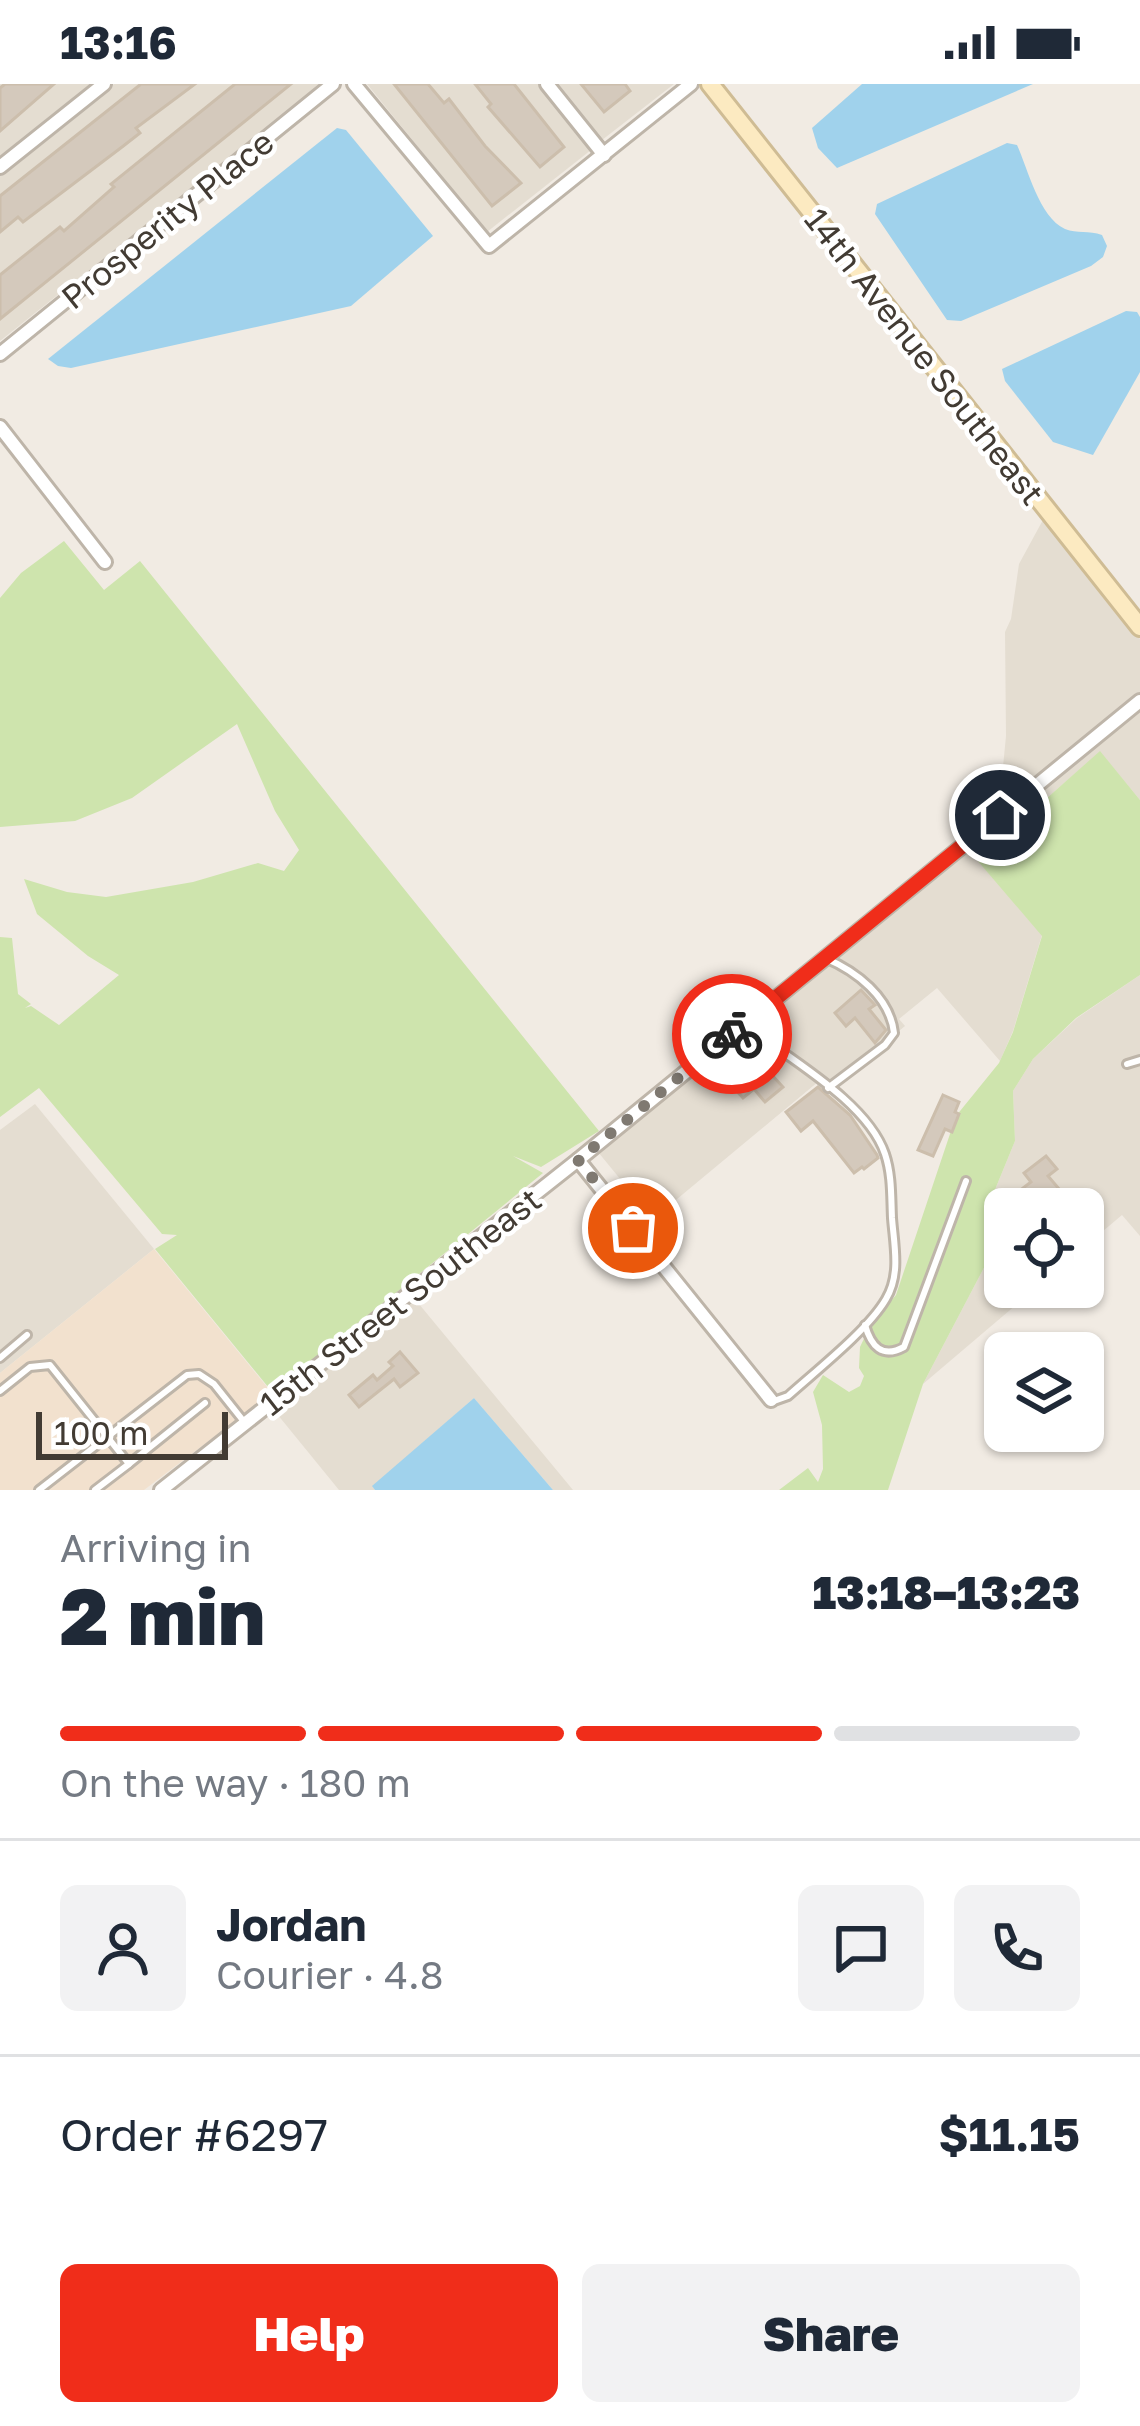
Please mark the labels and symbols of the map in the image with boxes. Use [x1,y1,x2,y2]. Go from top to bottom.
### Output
street label: Prosperity Place [53,122,281,316]
street label: 14th Avenue Southeast [797,200,1053,512]
pin [949,764,1051,866]
courier [672,974,792,1094]
pin [582,1177,684,1279]
street label: 15th Street Southeast [252,1179,548,1423]
scale bar [36,1406,228,1459]

